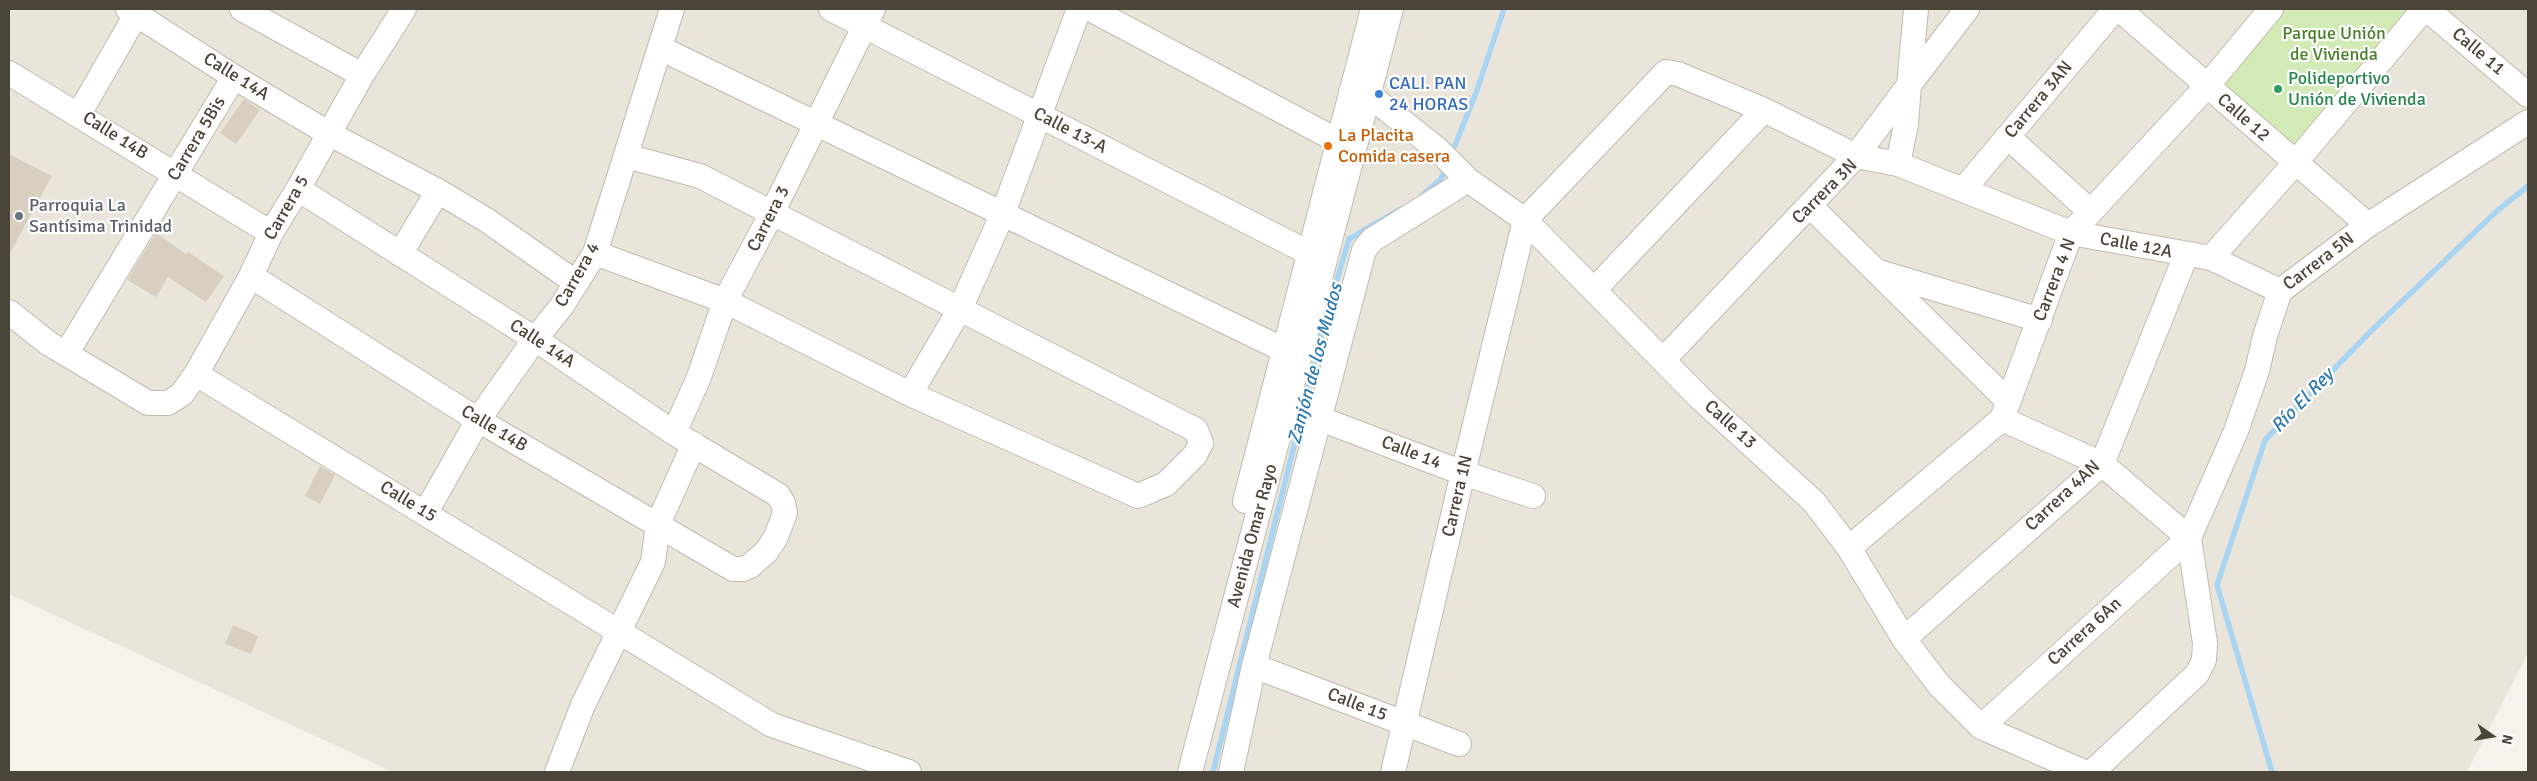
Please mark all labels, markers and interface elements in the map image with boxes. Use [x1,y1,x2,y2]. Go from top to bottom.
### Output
park label: Parque Unión de Vivienda [2282,23,2386,66]
street label: Calle 11 [2447,24,2509,80]
street label: Calle 14A [199,48,273,106]
street label: Carrera 3AN [2000,57,2078,143]
place label: Polideportivo Unión de Vivienda [2288,68,2426,110]
place label: CALI. PAN 24 HORAS [1389,73,1468,116]
marker: Polideportivo Unión de Vivienda [2272,83,2284,95]
marker: CALI. PAN 24 HORAS [1373,88,1385,100]
street label: Calle 12 [2212,89,2274,147]
street label: Carrera 5Bis [163,93,231,185]
street label: Calle 13-A [1030,103,1110,159]
street label: Calle 14B [78,107,152,165]
place label: La Placita Comida casera [1338,125,1450,168]
marker: La Placita Comida casera [1322,140,1334,152]
street label: Carrera 3N [1788,155,1862,229]
street label: Carrera 5 [260,172,314,244]
street label: Carrera 3 [743,182,795,256]
place label: Parroquia La Santísima Trinidad [29,195,172,238]
marker: Parroquia La Santísima Trinidad [13,210,25,222]
street label: Calle 12A [2098,228,2174,264]
street label: Carrera 5N [2279,228,2359,296]
street label: Carrera 4 N [2029,235,2081,325]
street label: Carrera 4 [551,239,605,311]
water label: Zanjón de los Mudos [1284,281,1348,447]
street label: Calle 14A [505,315,579,373]
water label: Río El Rey [2267,364,2339,438]
street label: Calle 13 [1700,396,1760,454]
street label: Calle 14B [457,401,531,457]
street label: Calle 14 [1378,432,1444,474]
street label: Carrera 1N [1438,453,1478,539]
street label: Carrera 4AN [2021,456,2105,536]
street label: Avenida Omar Rayo [1223,462,1283,610]
street label: Calle 15 [376,477,440,527]
street label: Carrera 6An [2044,593,2126,671]
street label: Calle 15 [1324,684,1390,726]
north arrow [2467,711,2517,761]
text: N [2498,733,2516,746]

